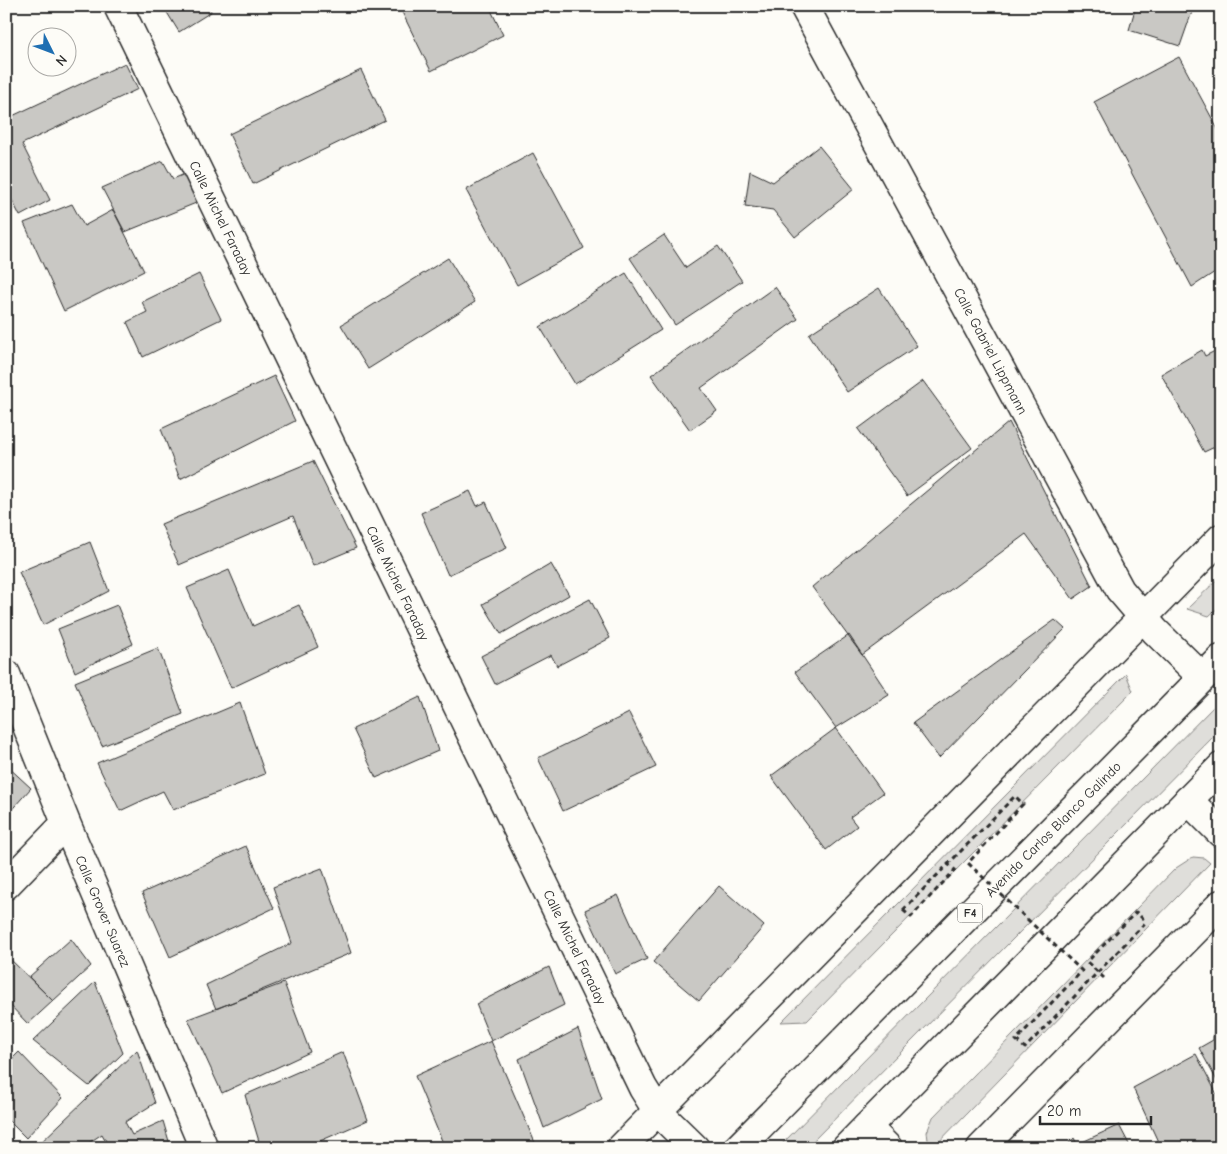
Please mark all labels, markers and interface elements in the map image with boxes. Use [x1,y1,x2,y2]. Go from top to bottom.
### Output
north arrow [28,28,78,78]
text: N [52,51,71,69]
street label: Calle Michel Faraday [185,158,256,279]
street label: Calle Gabriel Lippmann [950,285,1031,418]
street label: Calle Michel Faraday [362,523,433,644]
street label: Avenida Carlos Blanco Galindo [982,758,1125,901]
street label: Calle Grover Suarez [71,853,134,970]
street label: Calle Michel Faraday [539,887,610,1008]
road number: F4 [958,904,982,922]
scale bar [1040,1094,1151,1126]
text: 20 m [1047,1102,1081,1120]

